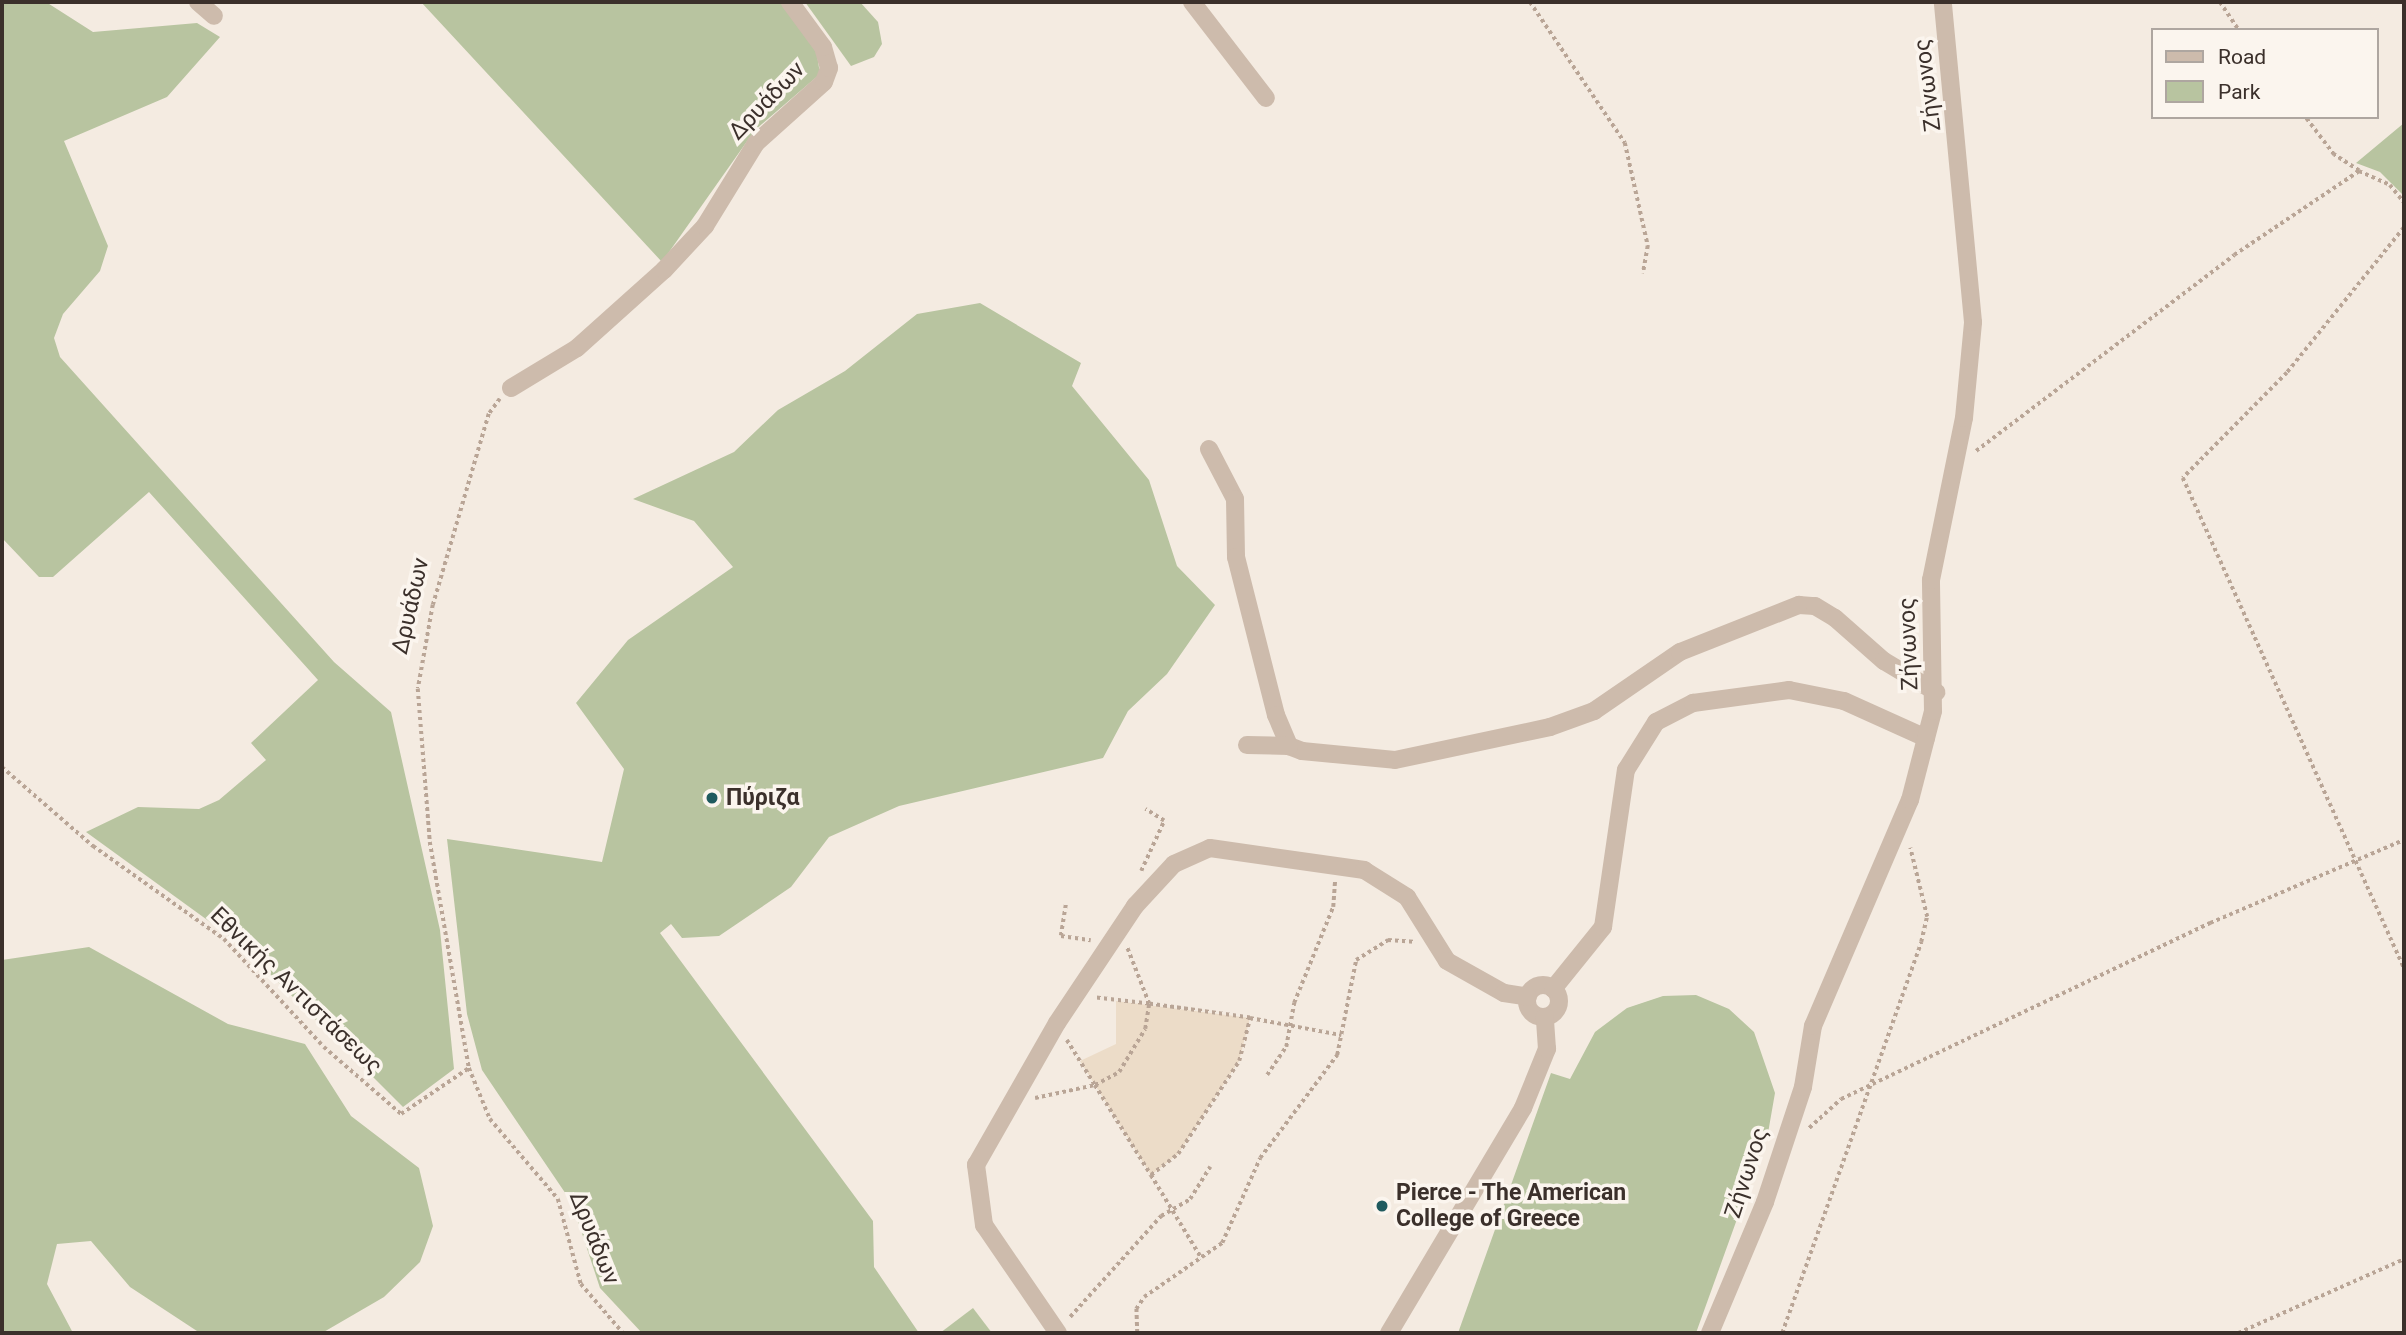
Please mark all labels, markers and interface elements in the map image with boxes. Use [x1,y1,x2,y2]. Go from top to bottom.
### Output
legend [2150,28,2378,119]
street label: Ζήνωνος [1909,37,1947,133]
text: Road [2218,45,2266,69]
street label: Δρυάδων [723,56,811,146]
text: Park [2218,80,2260,104]
street label: Δρυάδων [387,555,435,657]
street label: Ζήνωνος [1894,597,1924,691]
place label: Πύριζα [726,784,800,812]
marker: Πύριζα [704,790,720,806]
street label: Εθνικής Αντιστάσεως [204,902,388,1080]
street label: Ζήνωνος [1719,1124,1775,1222]
place label: Pierce - The American College of Greece [1396,1179,1627,1233]
street label: Δρυάδων [563,1187,625,1289]
marker: Pierce - The American College of Greece [1374,1198,1390,1214]

